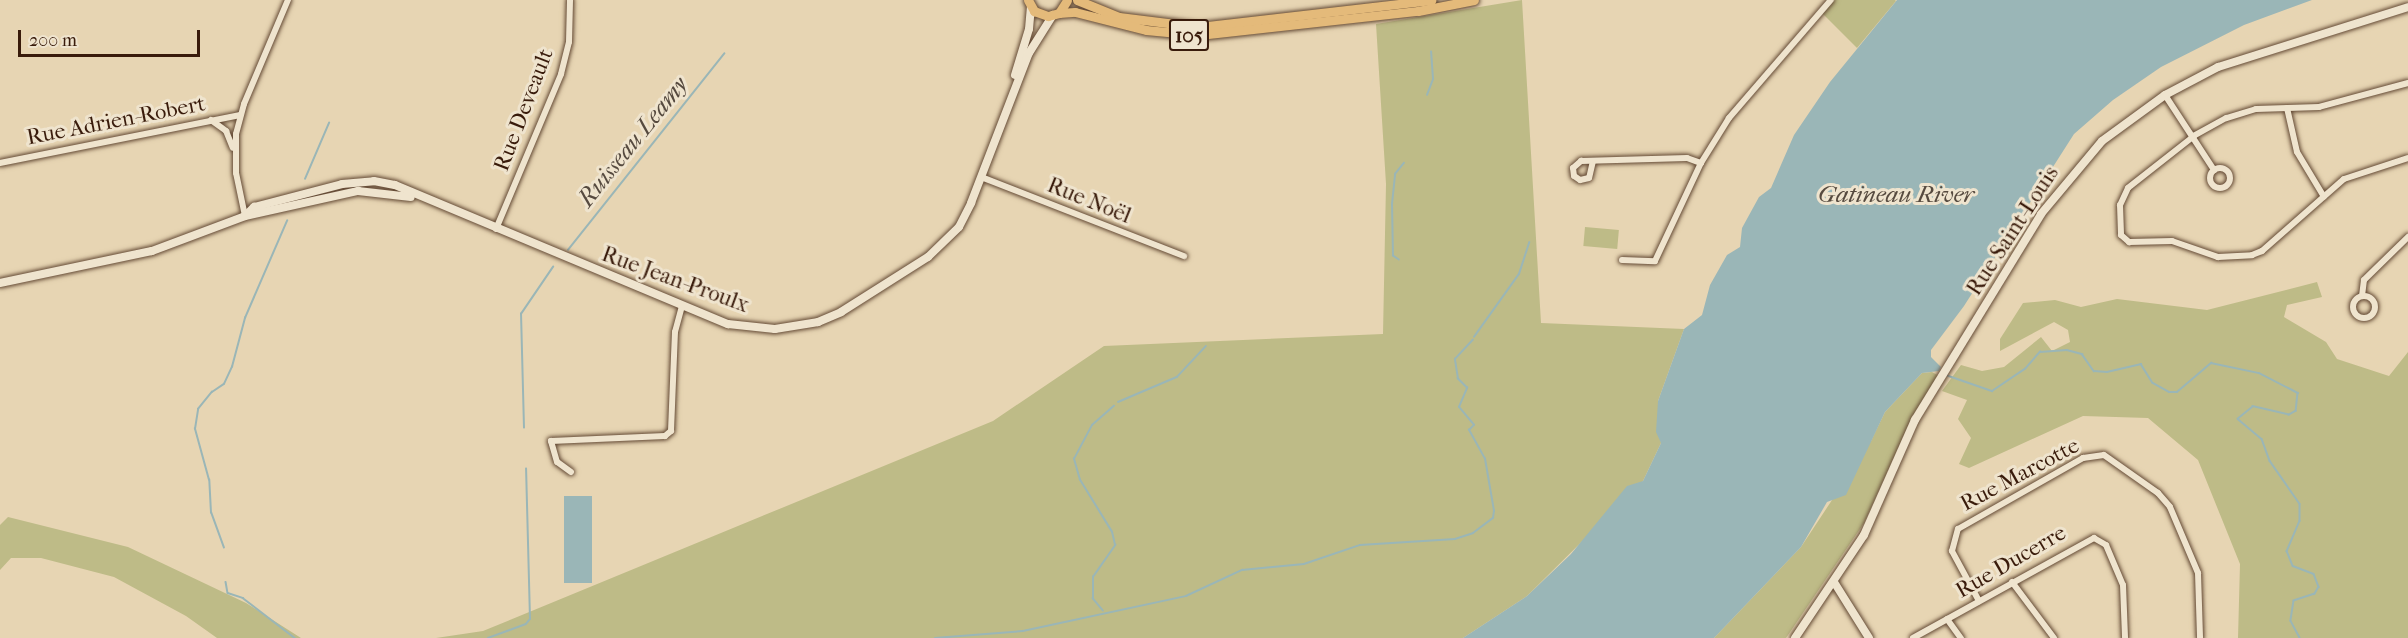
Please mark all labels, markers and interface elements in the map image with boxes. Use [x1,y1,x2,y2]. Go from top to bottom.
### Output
road number: 105 [1168,17,1210,53]
scale bar [21,18,202,56]
text: 200 m [29,30,77,51]
street label: Rue Deveault [489,45,559,175]
water label: Ruisseau Leamy [572,71,694,213]
street label: Rue Adrien-Robert [24,91,208,151]
street label: Rue Saint-Louis [1961,161,2065,301]
street label: Rue Noël [1043,172,1135,230]
water label: Gatineau River [1818,181,1974,209]
street label: Rue Jean-Proulx [598,241,752,319]
street label: Rue Marcotte [1956,433,2084,517]
street label: Rue Ducerre [1951,520,2071,604]

